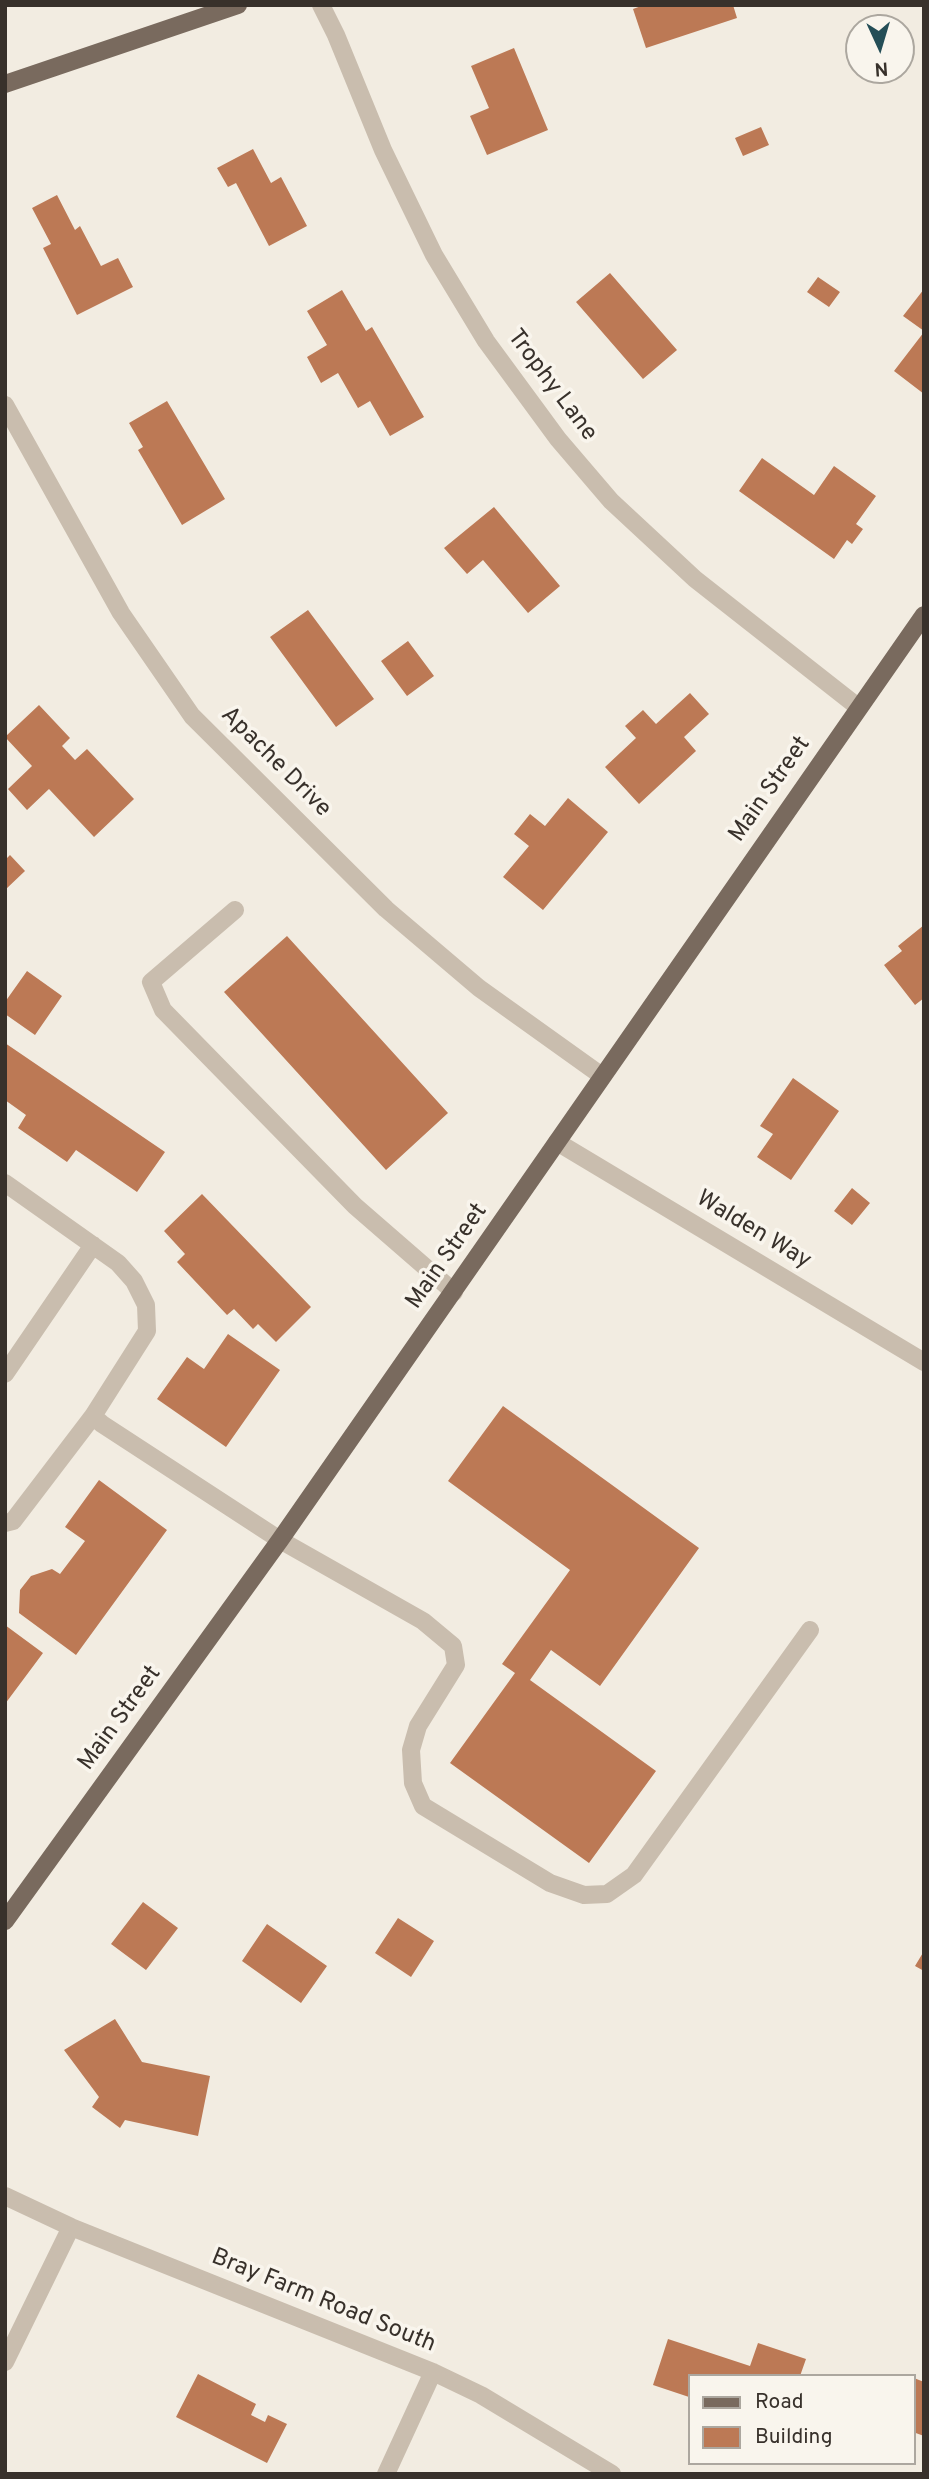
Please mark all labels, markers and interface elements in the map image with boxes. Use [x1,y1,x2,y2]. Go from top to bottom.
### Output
north arrow [845,14,915,84]
text: N [874,56,889,80]
street label: Trophy Lane [500,324,602,448]
street label: Apache Drive [214,702,336,824]
street label: Main Street [724,732,818,848]
street label: Walden Way [690,1185,816,1277]
street label: Main Street [401,1199,495,1315]
street label: Main Street [73,1661,169,1777]
street label: Bray Farm Road South [207,2244,439,2360]
legend [688,2374,915,2465]
text: Road [755,2389,804,2416]
text: Building [755,2424,833,2451]

